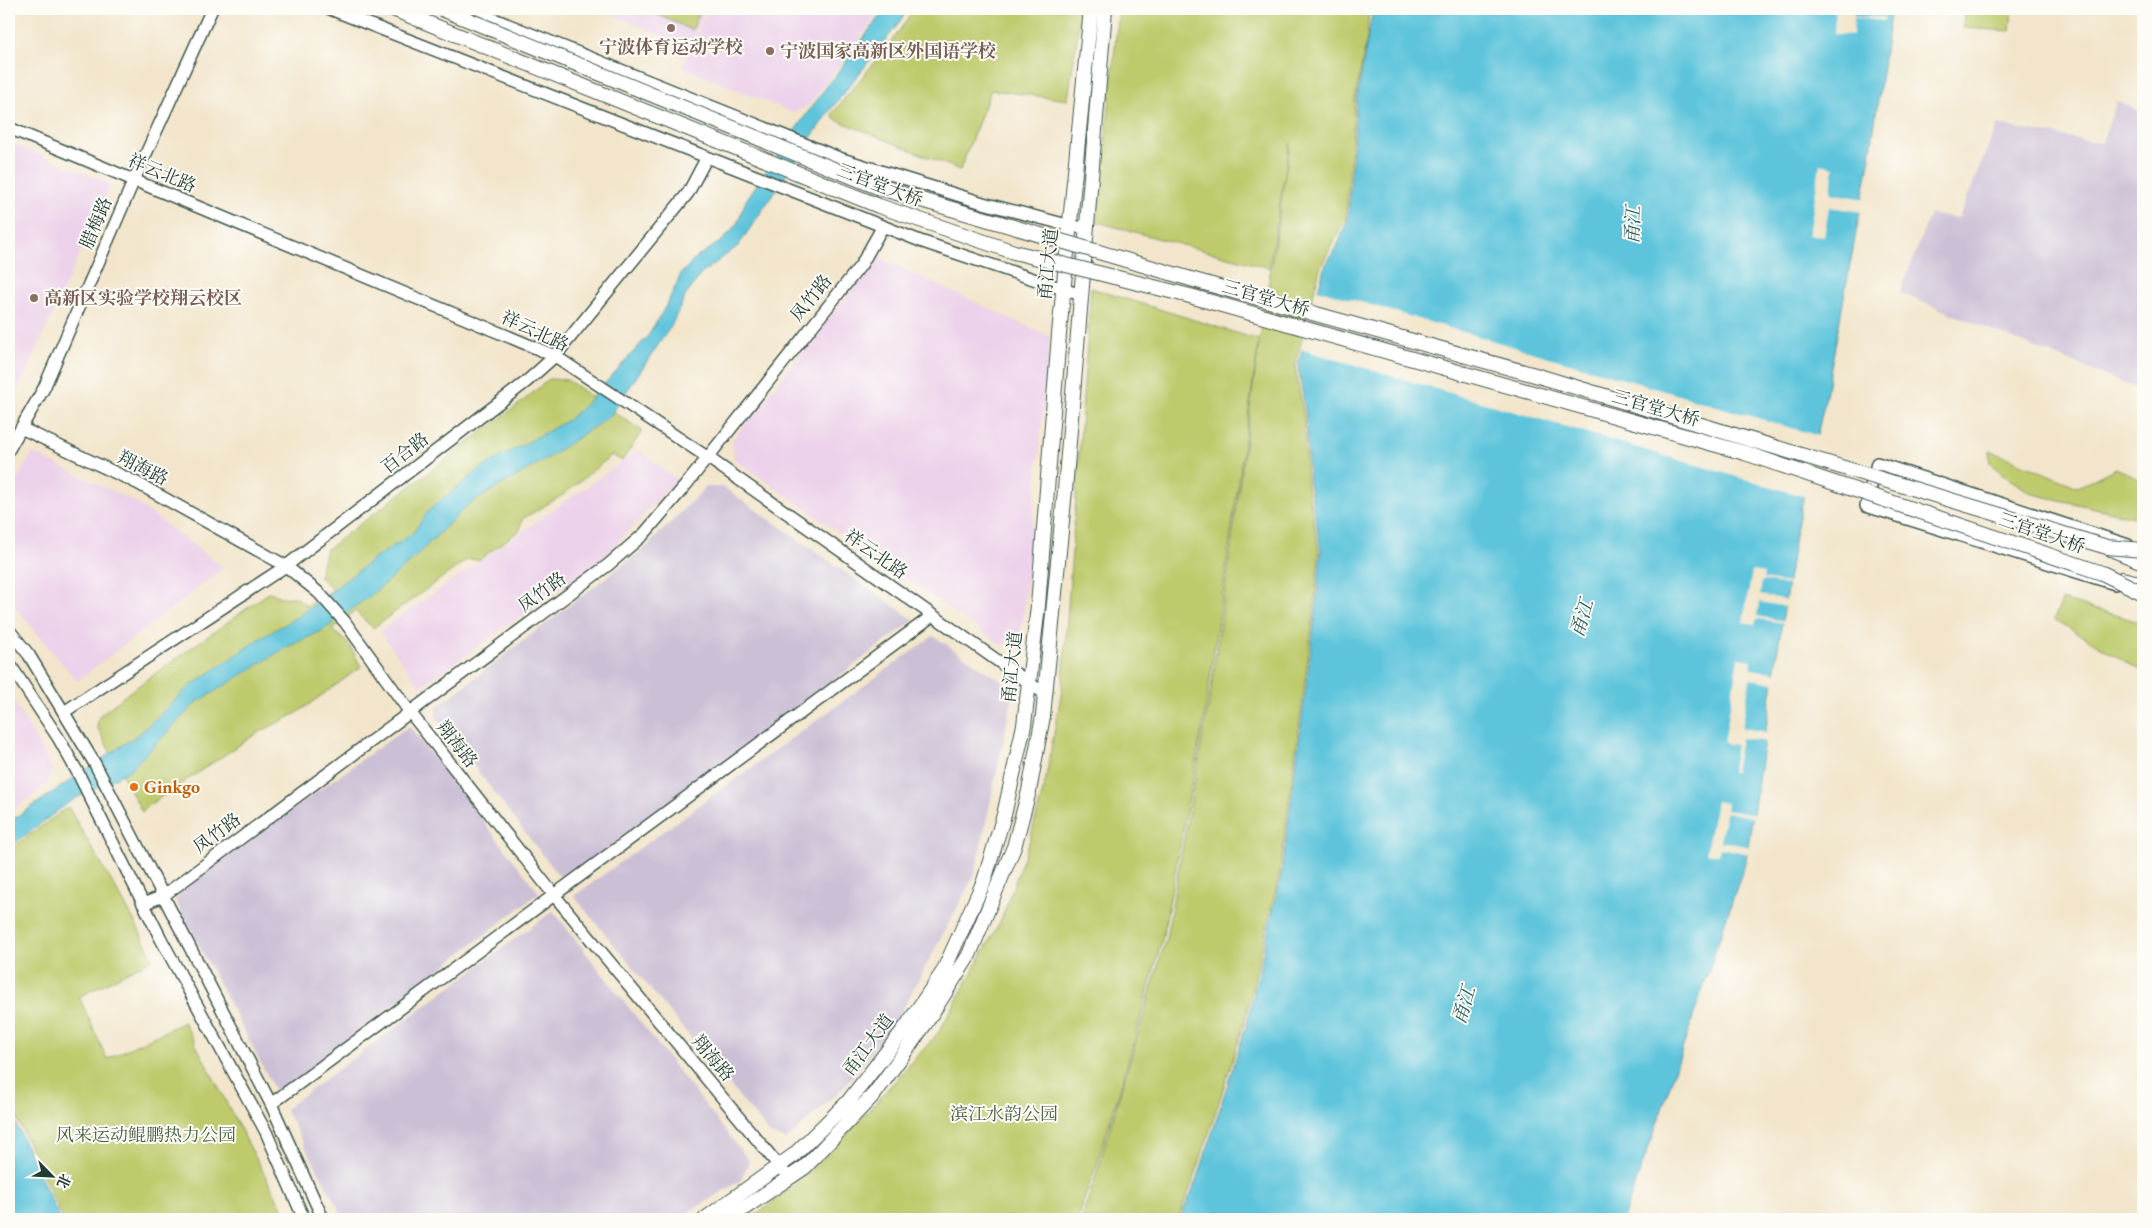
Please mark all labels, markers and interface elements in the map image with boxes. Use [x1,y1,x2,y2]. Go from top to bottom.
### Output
marker: 宁波体育运动学校 [665,22,677,34]
place label: 宁波体育运动学校 [599,35,743,58]
place label: 宁波国家高新区外国语学校 [780,39,996,62]
marker: 宁波国家高新区外国语学校 [764,45,776,57]
street label: 祥云北路 [125,148,200,197]
street label: 三官堂大桥 [834,158,926,211]
street label: 腊梅路 [74,193,117,252]
water label: 甬江 [1619,203,1646,244]
street label: 甬江大道 [1032,227,1063,301]
street label: 凤竹路 [785,269,837,326]
street label: 三官堂大桥 [1220,274,1313,321]
place label: 高新区实验学校翔云校区 [44,286,242,309]
marker: 高新区实验学校翔云校区 [28,292,40,304]
street label: 祥云北路 [498,305,573,356]
street label: 三官堂大桥 [1610,384,1703,431]
street label: 百合路 [376,427,433,478]
street label: 翔海路 [114,445,173,490]
street label: 三官堂大桥 [1996,507,2088,558]
street label: 祥云北路 [840,524,912,584]
street label: 凤竹路 [513,566,570,617]
water label: 甬江 [1564,593,1600,640]
street label: 甬江大道 [996,630,1027,704]
street label: 翔海路 [432,715,483,772]
place label: Ginkgo [144,775,200,798]
marker: Ginkgo [128,781,140,793]
street label: 凤竹路 [188,807,245,858]
water label: 甬江 [1446,980,1482,1027]
street label: 甬江大道 [837,1009,898,1080]
street label: 翔海路 [687,1030,740,1086]
park label: 滨江水韵公园 [950,1102,1058,1125]
park label: 风来运动鲲鹏热力公园 [56,1123,236,1146]
north arrow [28,1150,78,1200]
text: 北 [53,1171,75,1191]

